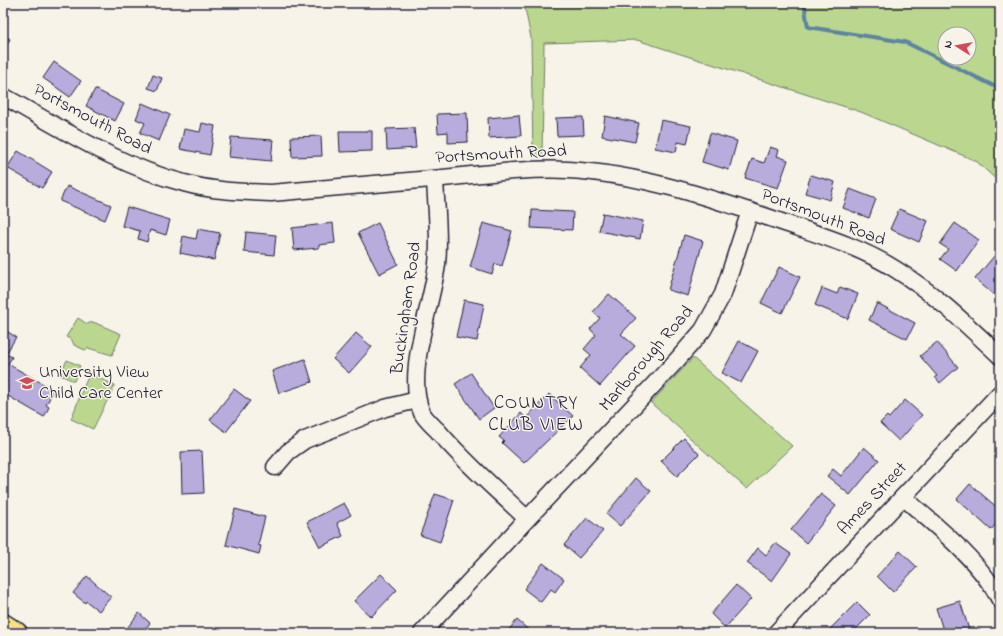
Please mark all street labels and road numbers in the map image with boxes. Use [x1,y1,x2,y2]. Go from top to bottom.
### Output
street label: Portsmouth Road [28,78,156,162]
street label: Portsmouth Road [435,139,567,171]
street label: Portsmouth Road [757,182,889,254]
street label: Buckingham Road [385,240,430,377]
street label: Marlborough Road [594,300,701,418]
street label: Ames Street [832,456,914,542]

